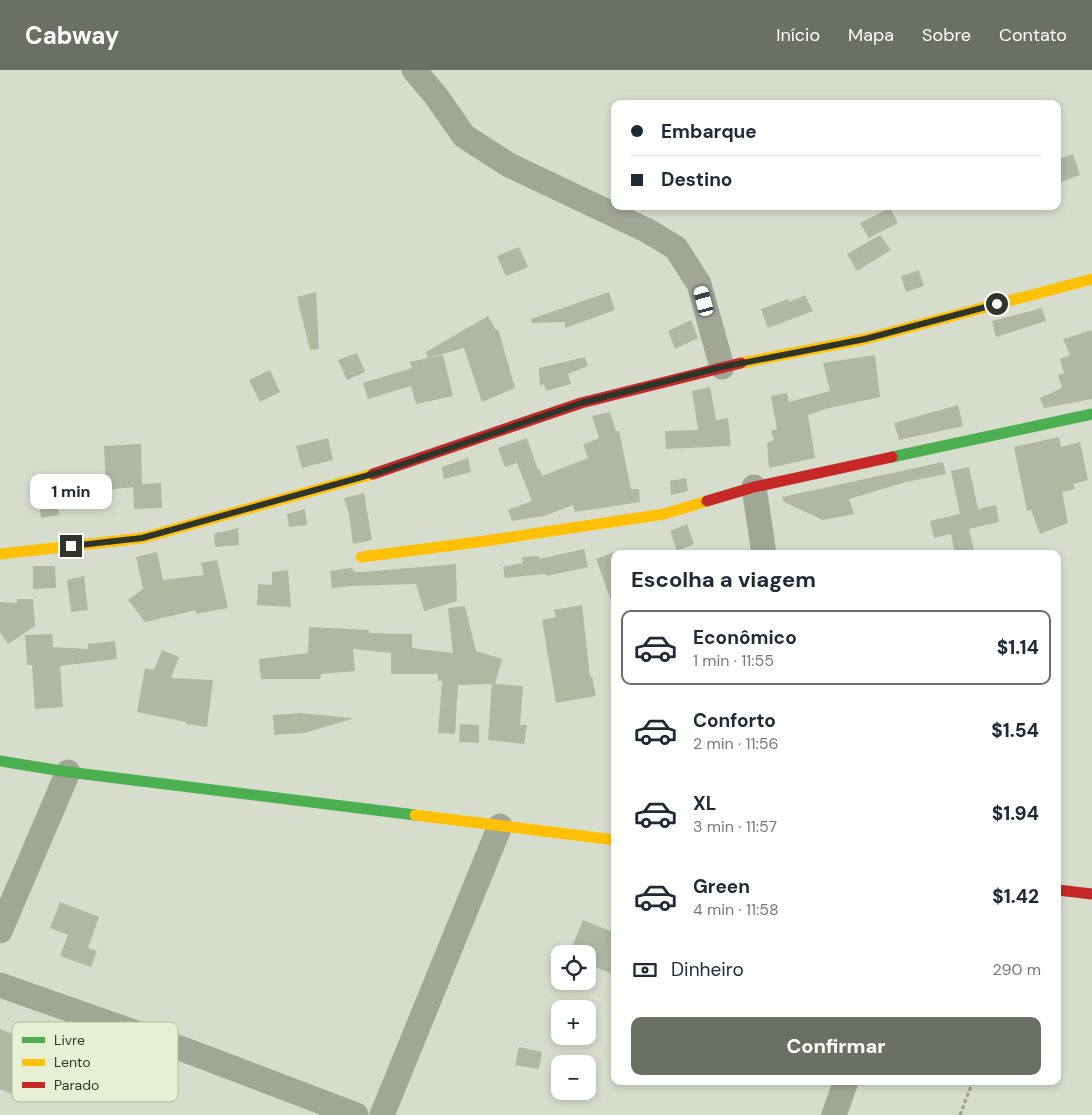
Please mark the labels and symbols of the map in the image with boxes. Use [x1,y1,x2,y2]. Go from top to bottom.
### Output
car [692,285,715,317]
route start [986,293,1008,315]
callout: 1 min [30,474,112,508]
route end [60,535,82,557]
legend [12,1022,178,1102]
text: Livre [54,1031,85,1049]
text: Lento [54,1053,91,1071]
text: Parado [54,1076,99,1094]

